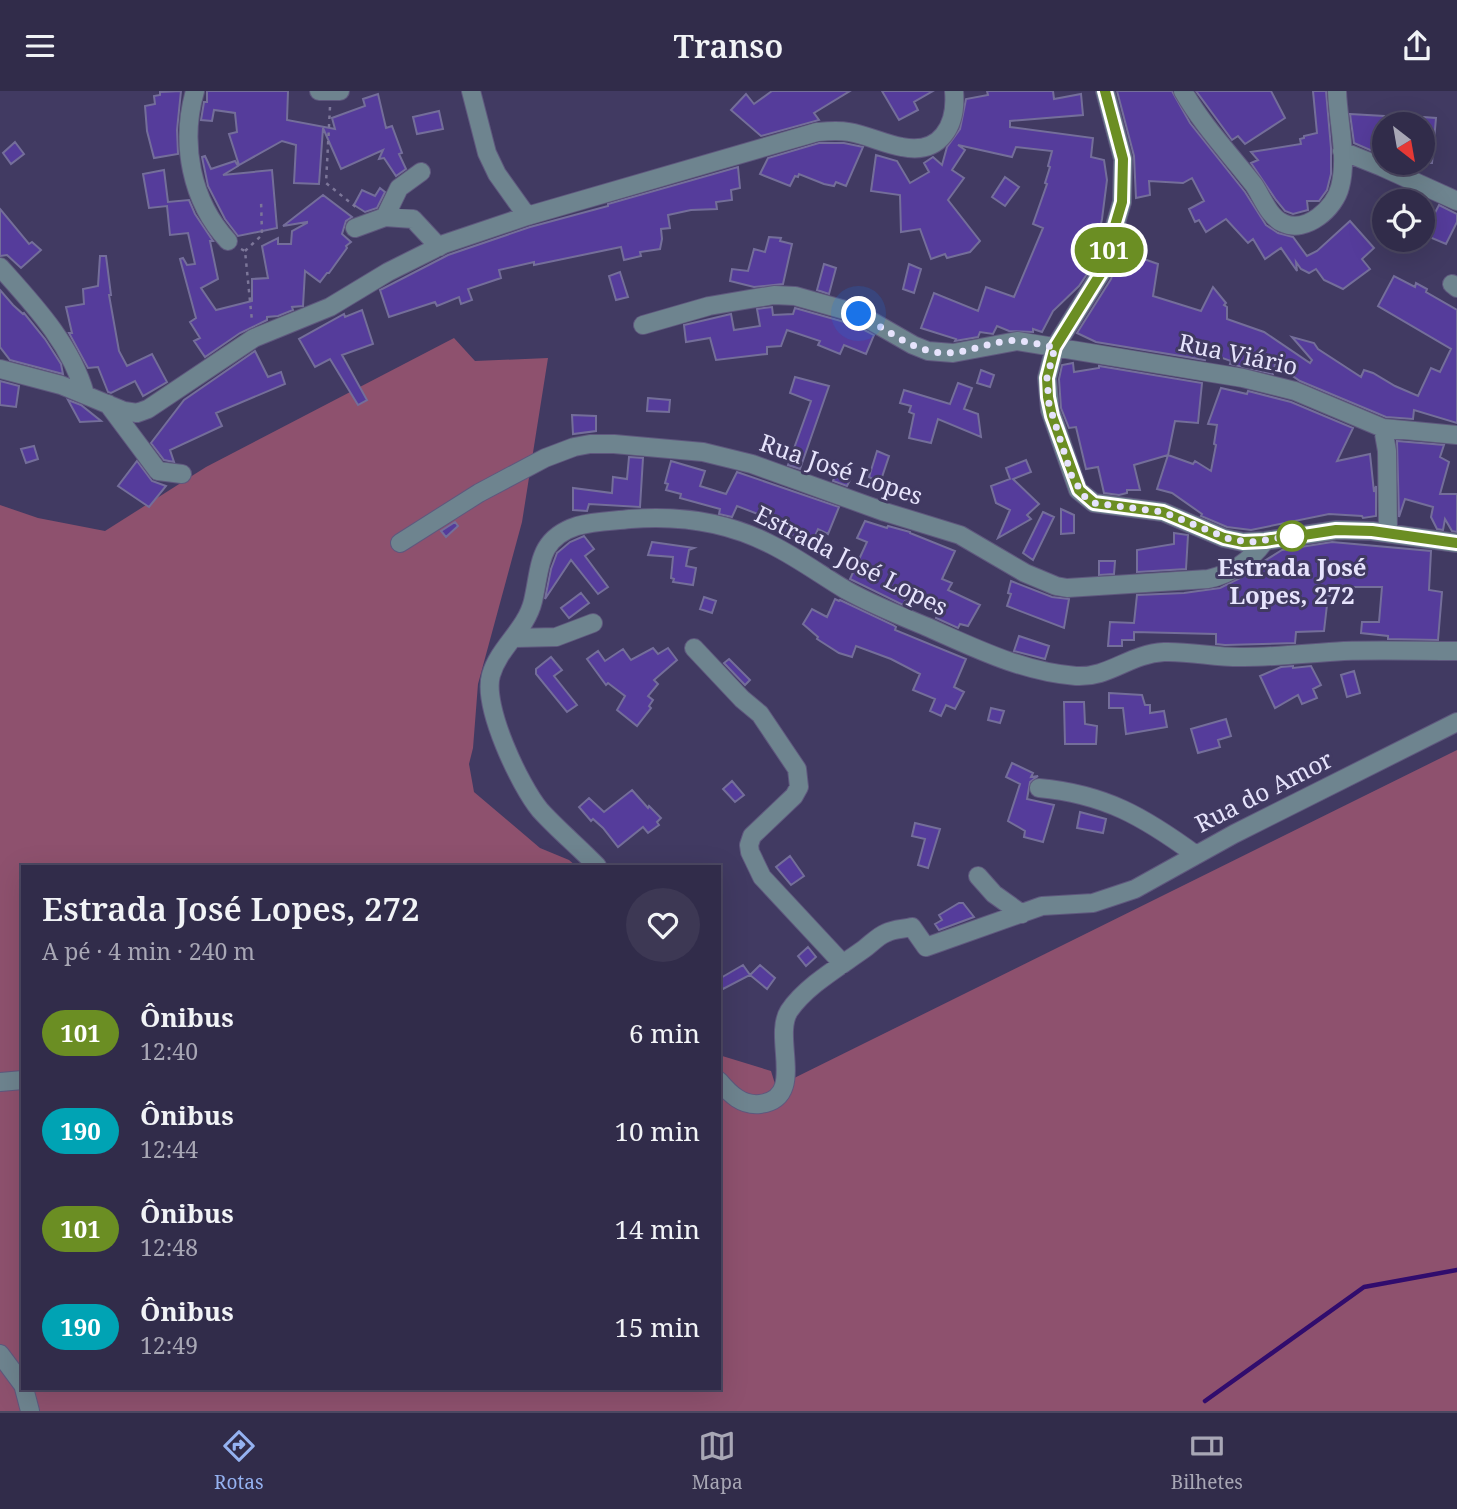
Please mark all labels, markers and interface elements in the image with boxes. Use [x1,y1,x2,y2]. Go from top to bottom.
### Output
text: Transo [674,24,783,67]
icon: menu [21,27,59,65]
icon: share [1398,27,1436,65]
north arrow [1372,112,1435,175]
map controls [1372,112,1435,252]
button: locate [1372,189,1435,252]
line badge: 101 [1069,227,1149,273]
text: 101 [1089,233,1129,266]
your location [841,296,876,331]
street label: Rua Viário [1176,325,1301,382]
street label: Rua José Lopes [756,425,927,512]
street label: Estrada José Lopes [749,497,954,623]
marker: Estrada José Lopes, 272 [1277,521,1307,551]
place label: Estrada José Lopes, 272 [1217,550,1367,611]
street label: Rua do Amor [1189,742,1338,839]
text: Estrada José Lopes, 272 [42,886,420,931]
button: heart [626,888,700,962]
text: A pé · 4 min · 240 m [42,935,255,967]
text: Ônibus [140,999,234,1035]
text: 6 min [629,1015,700,1051]
text: 101 [60,1016,101,1049]
text: 12:40 [140,1035,198,1067]
text: Ônibus [140,1097,234,1133]
text: 10 min [615,1113,700,1149]
text: 190 [60,1114,101,1147]
text: 12:44 [140,1133,198,1165]
text: Ônibus [140,1195,234,1231]
text: 14 min [615,1211,700,1247]
text: 101 [60,1212,101,1245]
text: 12:48 [140,1231,198,1263]
text: Ônibus [140,1293,234,1329]
text: 15 min [615,1309,700,1345]
text: 190 [60,1310,101,1343]
text: 12:49 [140,1329,198,1361]
tab: Rotas [214,1427,264,1495]
tab: Mapa [692,1427,743,1495]
tab: Bilhetes [1171,1427,1243,1495]

